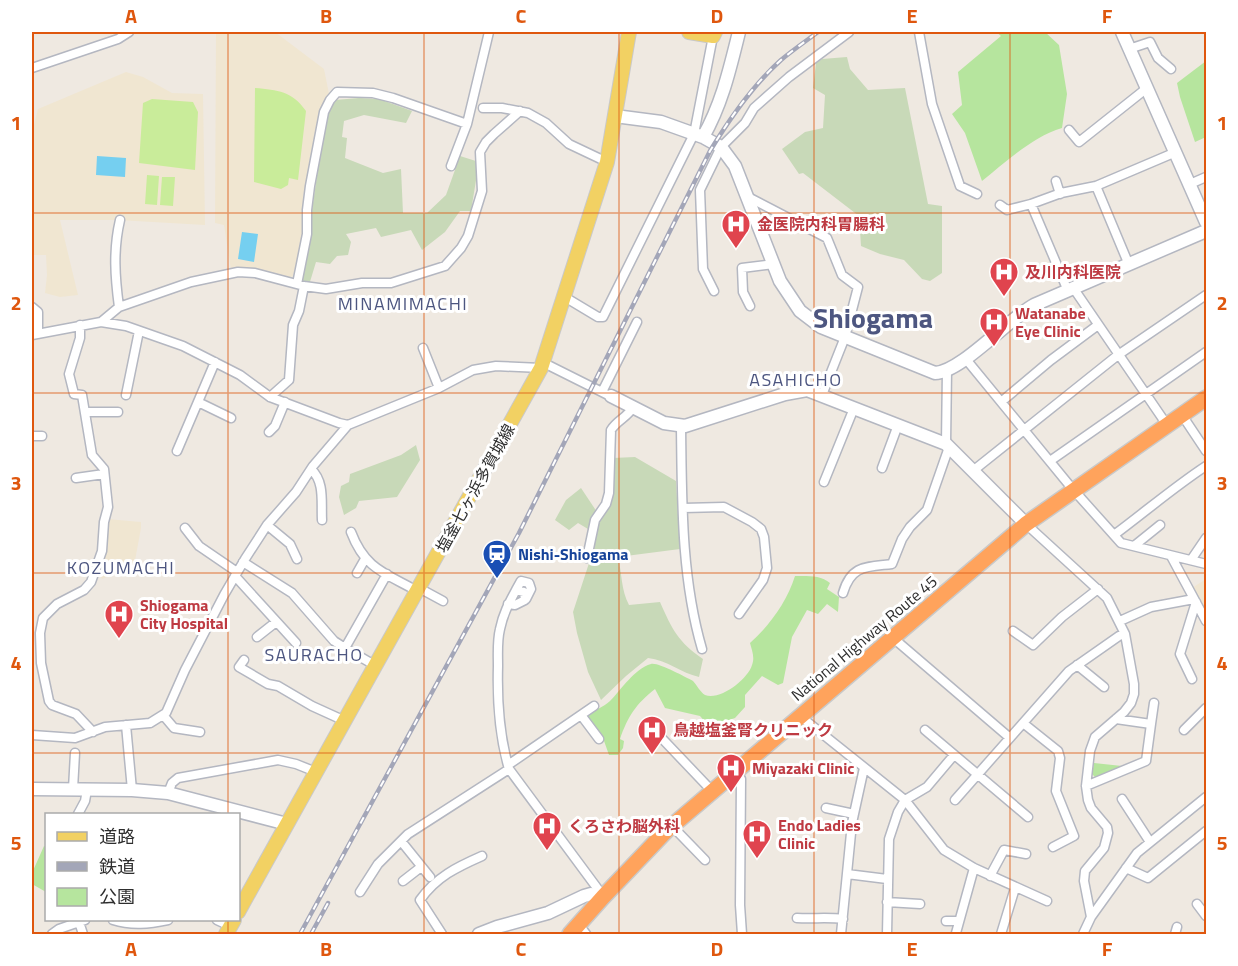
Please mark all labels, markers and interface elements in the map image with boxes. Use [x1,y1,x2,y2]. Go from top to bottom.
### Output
text: A [125,0,137,31]
text: B [320,0,332,31]
text: C [516,0,527,31]
text: D [711,0,723,31]
text: E [906,0,918,31]
text: F [1102,0,1113,31]
text: 1 [10,107,22,138]
text: 1 [1216,107,1228,138]
hospital icon: 金医院内科胃腸科 [720,208,752,250]
place label: 金医院内科胃腸科 [757,212,885,236]
hospital icon: 及川内科医院 [988,256,1020,298]
place label: 及川内科医院 [1025,260,1121,284]
text: 2 [10,287,22,318]
text: 2 [1216,287,1228,318]
district label: MINAMIMACHI [338,290,468,317]
district label: Shiogama [813,296,933,339]
place label: Watanabe Eye Clinic [1015,301,1086,343]
hospital icon: Watanabe Eye Clinic [978,306,1010,348]
district label: ASAHICHO [749,366,843,393]
street label: 塩釜七ヶ浜多賀城線 [430,419,520,557]
text: 3 [10,467,22,498]
text: 3 [1216,467,1228,498]
station icon: Nishi-Shiogama [481,538,513,580]
place label: Nishi-Shiogama [518,542,629,566]
district label: KOZUMACHI [67,554,175,581]
street label: National Highway Route 45 [786,570,942,706]
place label: Shiogama City Hospital [140,593,228,635]
hospital icon: Shiogama City Hospital [103,598,135,640]
district label: SAURACHO [264,641,364,668]
text: 4 [10,647,22,678]
text: 4 [1216,647,1228,678]
hospital icon: 鳥越塩釜腎クリニック [636,714,668,756]
place label: 鳥越塩釜腎クリニック [673,718,833,742]
hospital icon: Miyazaki Clinic [715,752,747,794]
place label: Miyazaki Clinic [752,756,854,780]
hospital icon: くろさわ脳外科 [531,810,563,852]
legend [45,813,240,921]
place label: Endo Ladies Clinic [778,813,861,855]
place label: くろさわ脳外科 [568,814,680,838]
hospital icon: Endo Ladies Clinic [741,818,773,860]
text: 道路 [99,823,135,850]
text: 5 [10,827,22,858]
text: 5 [1216,827,1228,858]
text: 鉄道 [99,853,135,880]
text: 公園 [99,883,135,910]
text: A [125,933,137,964]
text: B [320,933,332,964]
text: C [516,933,527,964]
text: D [711,933,723,964]
text: E [906,933,918,964]
text: F [1102,933,1113,964]

